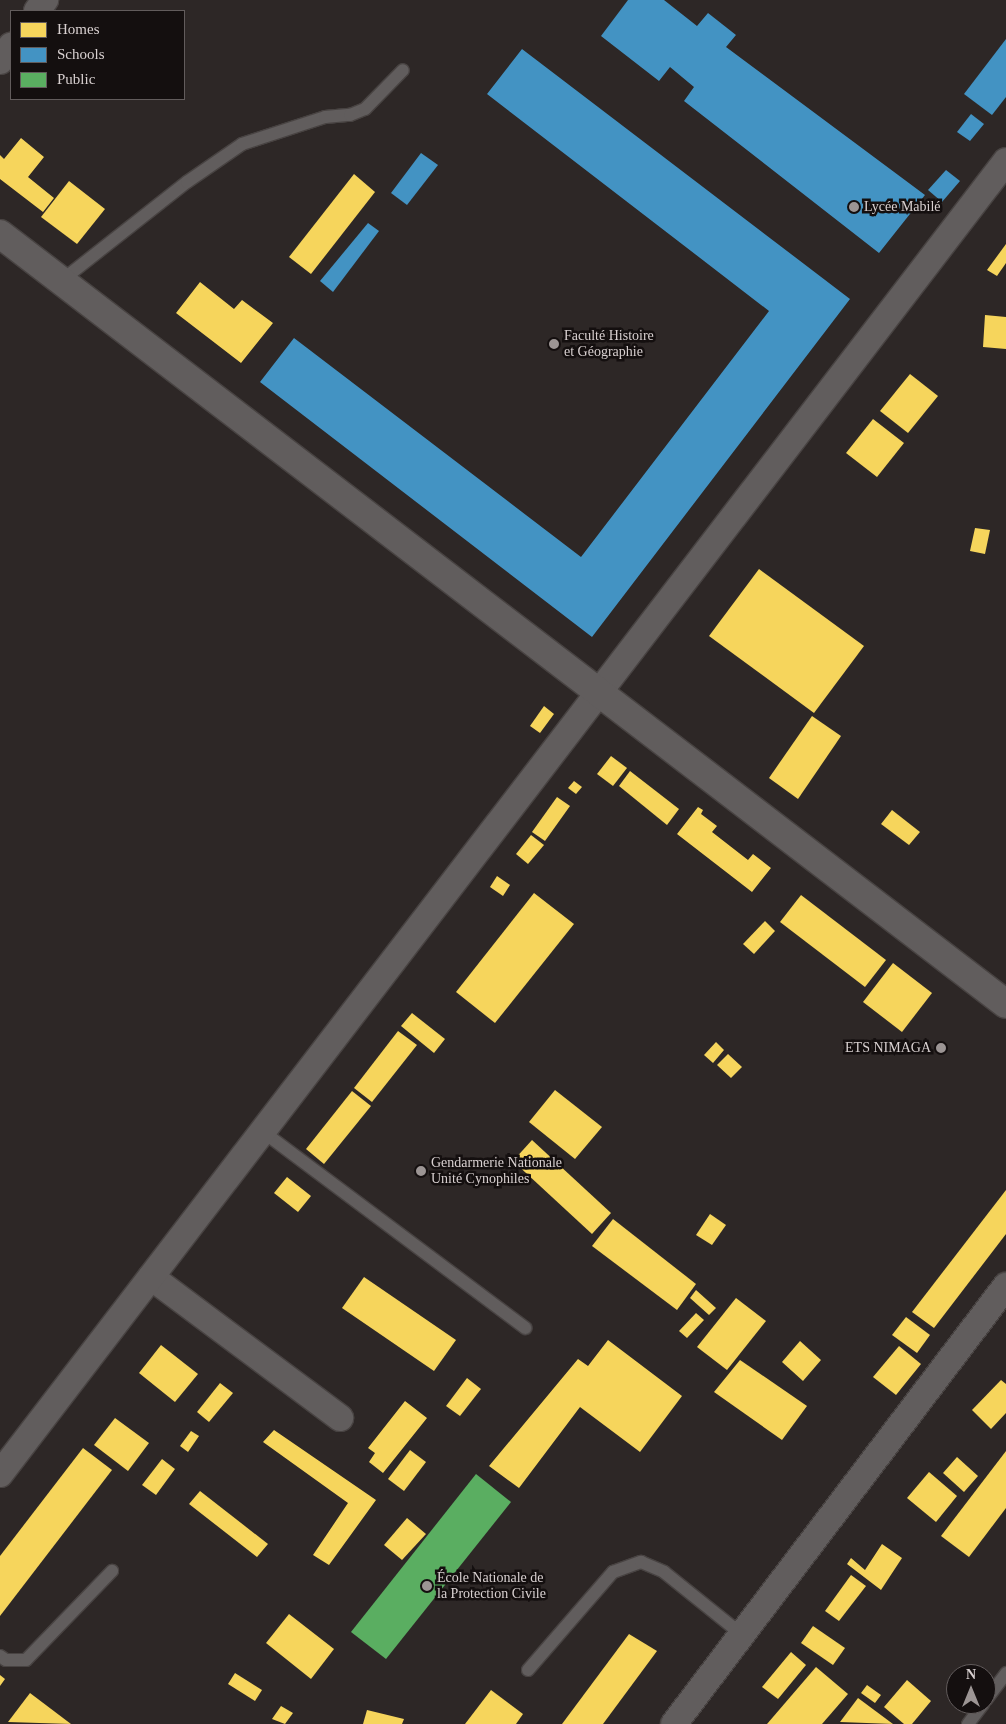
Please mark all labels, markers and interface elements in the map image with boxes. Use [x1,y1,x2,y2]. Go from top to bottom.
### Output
legend [10,10,185,100]
text: Homes [57,21,100,37]
text: Schools [57,46,105,62]
text: Public [57,71,95,87]
place label: Lycée Mabilé [864,199,941,215]
marker: Lycée Mabilé [848,201,860,213]
place label: Faculté Histoire et Géographie [564,328,654,361]
marker: Faculté Histoire et Géographie [548,338,560,350]
place label: ETS NIMAGA [845,1040,931,1056]
marker: ETS NIMAGA [935,1042,947,1054]
place label: Gendarmerie Nationale Unité Cynophiles [431,1155,562,1188]
marker: Gendarmerie Nationale Unité Cynophiles [415,1165,427,1177]
place label: École Nationale de la Protection Civile [437,1570,546,1602]
marker: École Nationale de la Protection Civile [421,1580,433,1592]
north arrow [946,1664,996,1714]
text: N [966,1667,976,1682]

